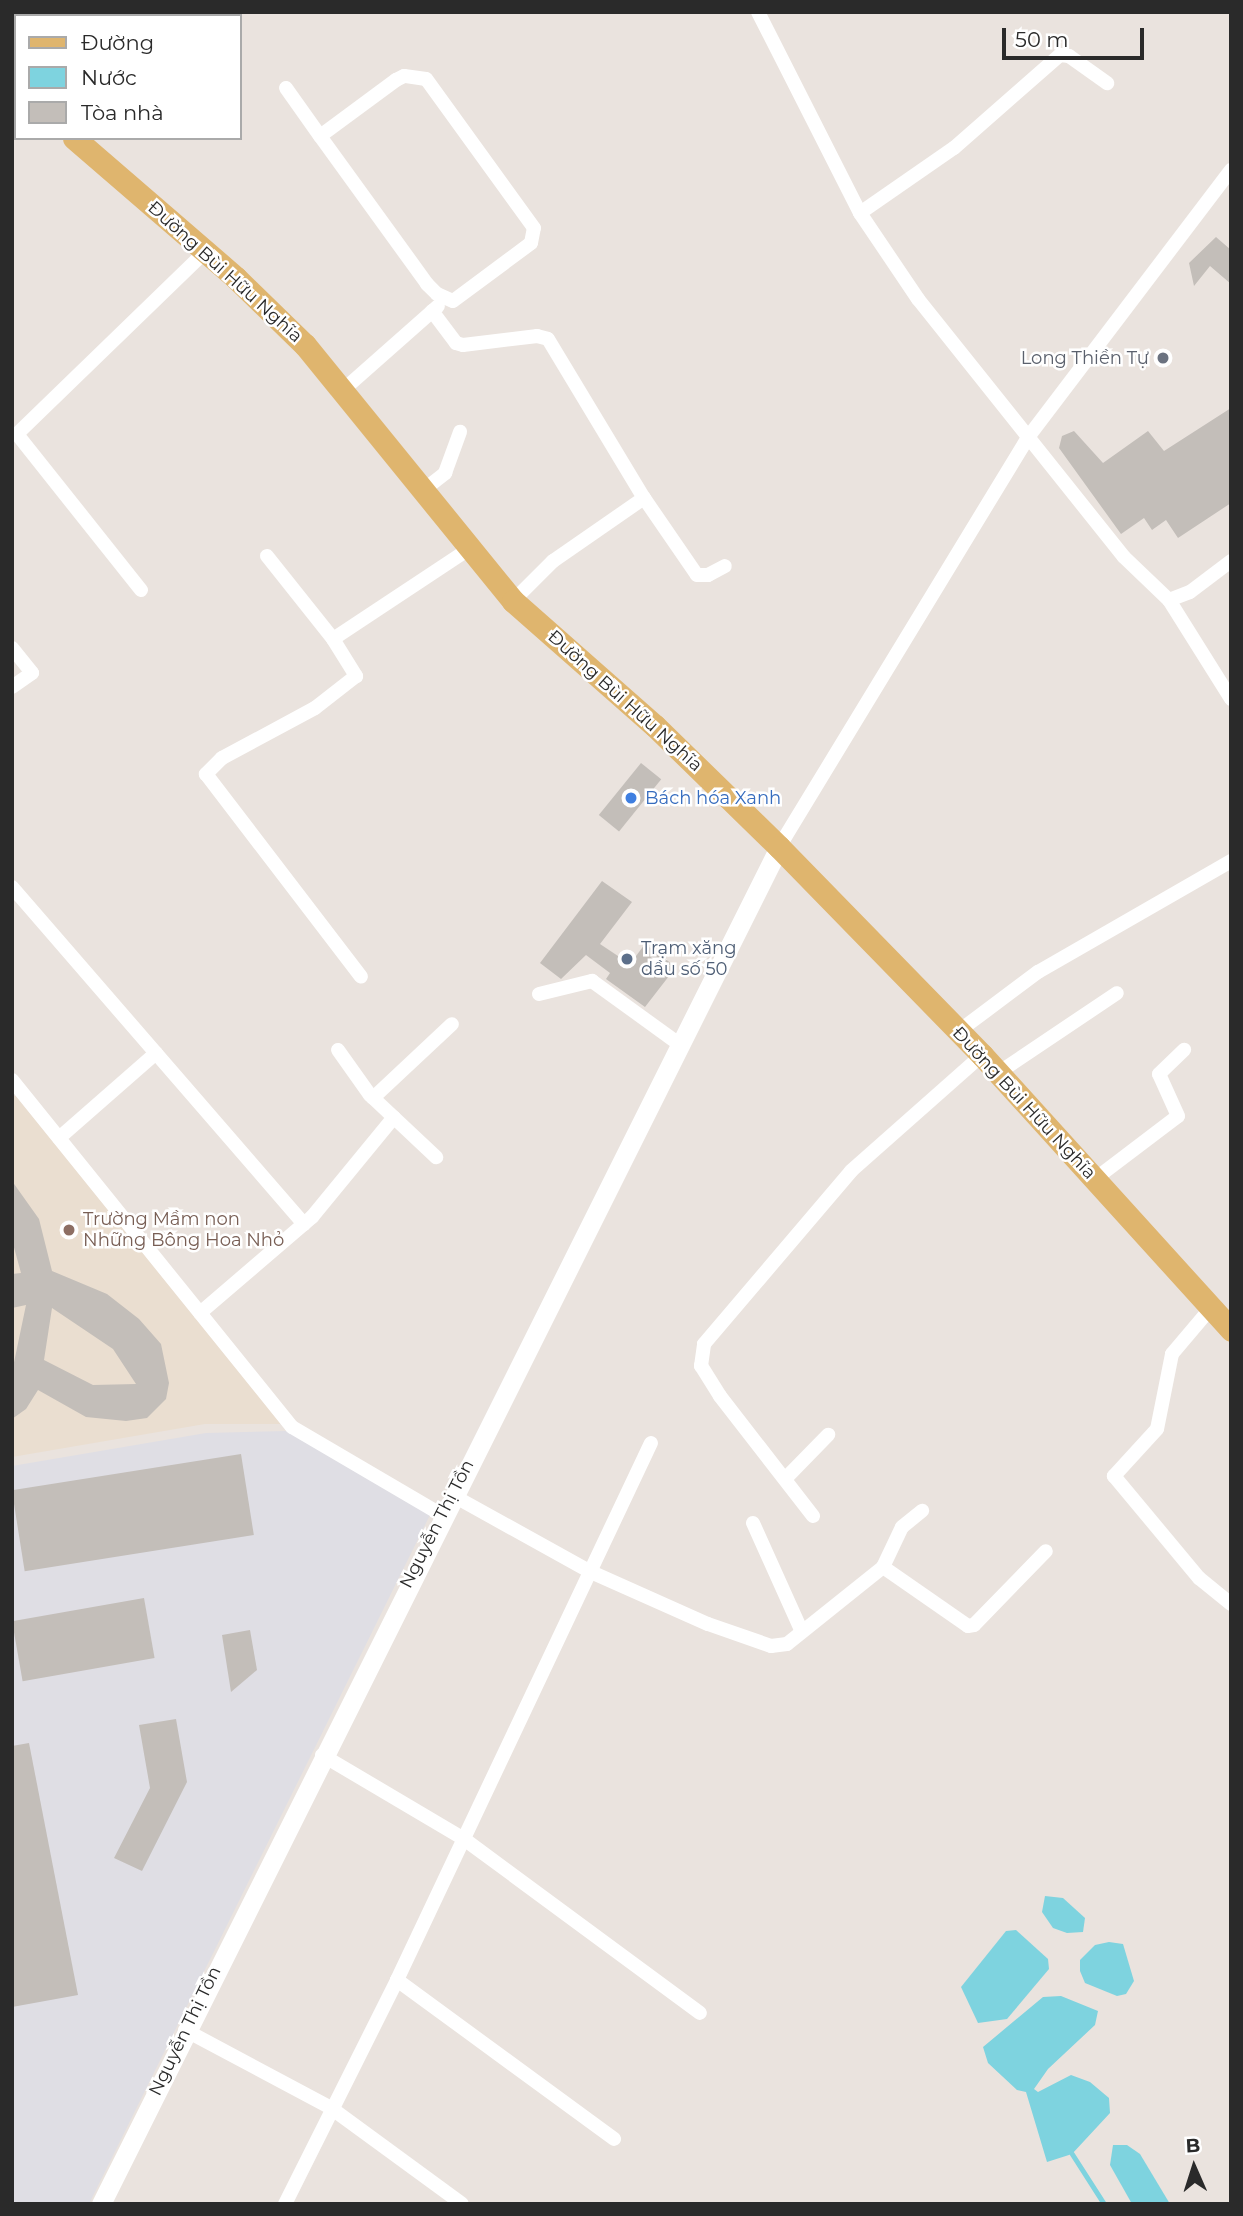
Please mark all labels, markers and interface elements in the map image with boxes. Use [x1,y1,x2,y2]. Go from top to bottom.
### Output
legend [14,14,242,140]
scale bar [1005,14,1147,58]
text: 50 m [1015,27,1069,52]
text: Đường [81,30,154,55]
text: Nước [81,65,137,90]
text: Tòa nhà [81,100,164,125]
street label: Đường Bùi Hữu Nghĩa [143,197,307,347]
place label: Long Thiền Tự [1021,347,1149,369]
marker: Long Thiền Tự [1155,350,1171,366]
street label: Đường Bùi Hữu Nghĩa [543,626,707,776]
place label: Bách hóa Xanh [645,787,781,809]
marker: Bách hóa Xanh [623,790,639,806]
place label: Trạm xăng dầu số 50 [641,938,737,981]
marker: Trạm xăng dầu số 50 [619,951,635,967]
street label: Đường Bùi Hữu Nghĩa [948,1022,1100,1184]
place label: Trường Mầm non Những Bông Hoa Nhỏ [83,1209,284,1252]
marker: Trường Mầm non Những Bông Hoa Nhỏ [61,1222,77,1238]
street label: Nguyễn Thị Tồn [395,1456,479,1592]
street label: Nguyễn Thị Tồn [144,1963,226,2099]
north arrow [1159,2132,1229,2202]
text: B [1185,2134,1201,2157]

